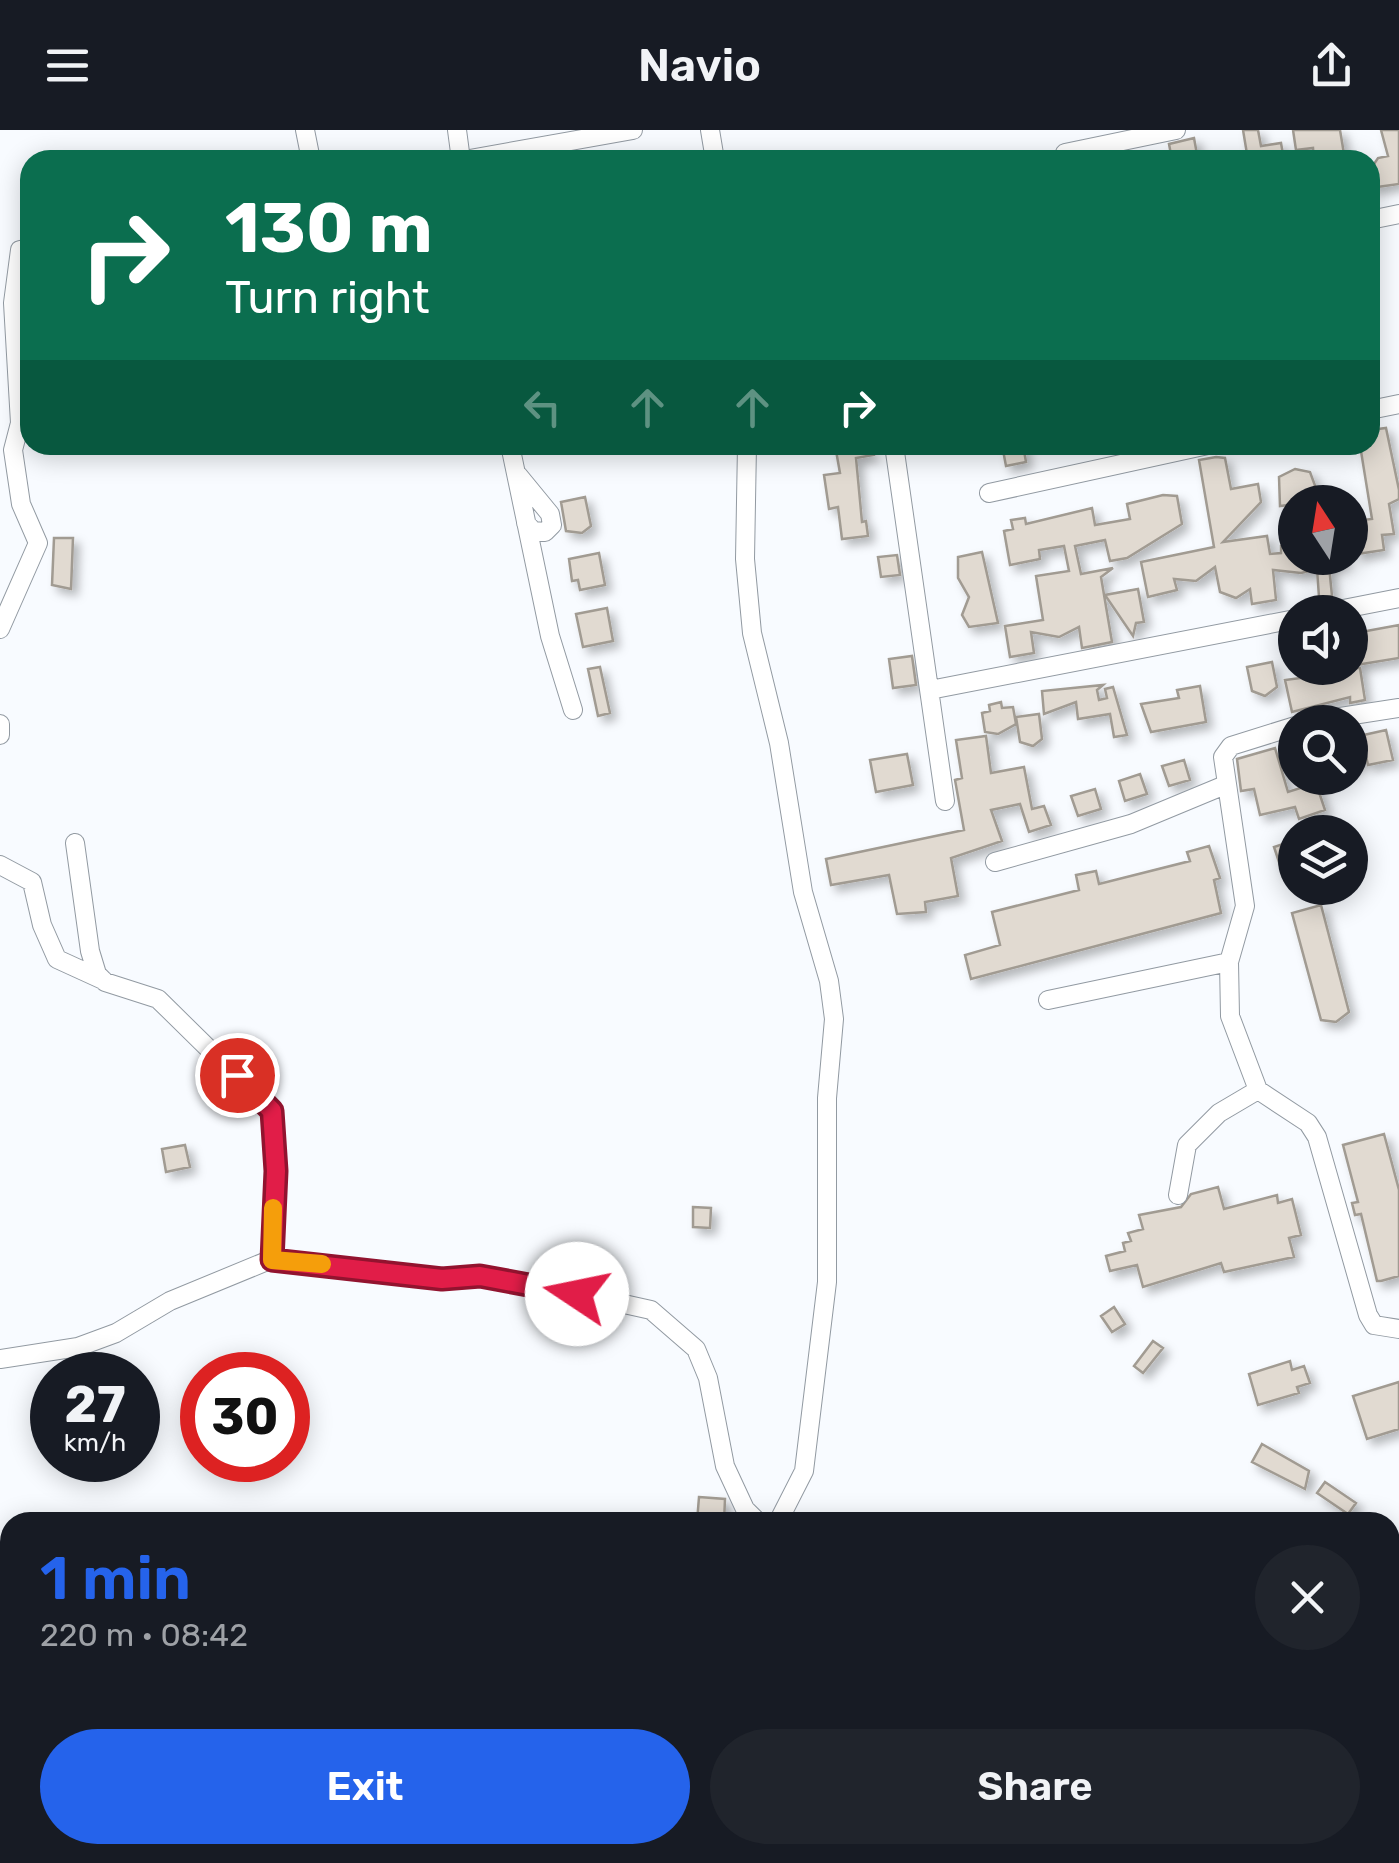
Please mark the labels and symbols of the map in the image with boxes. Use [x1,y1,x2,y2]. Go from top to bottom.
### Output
north arrow [1278,485,1368,575]
pin [195,1033,280,1118]
position arrow [525,1242,629,1346]
speed limit sign: 30 [180,1352,310,1482]

